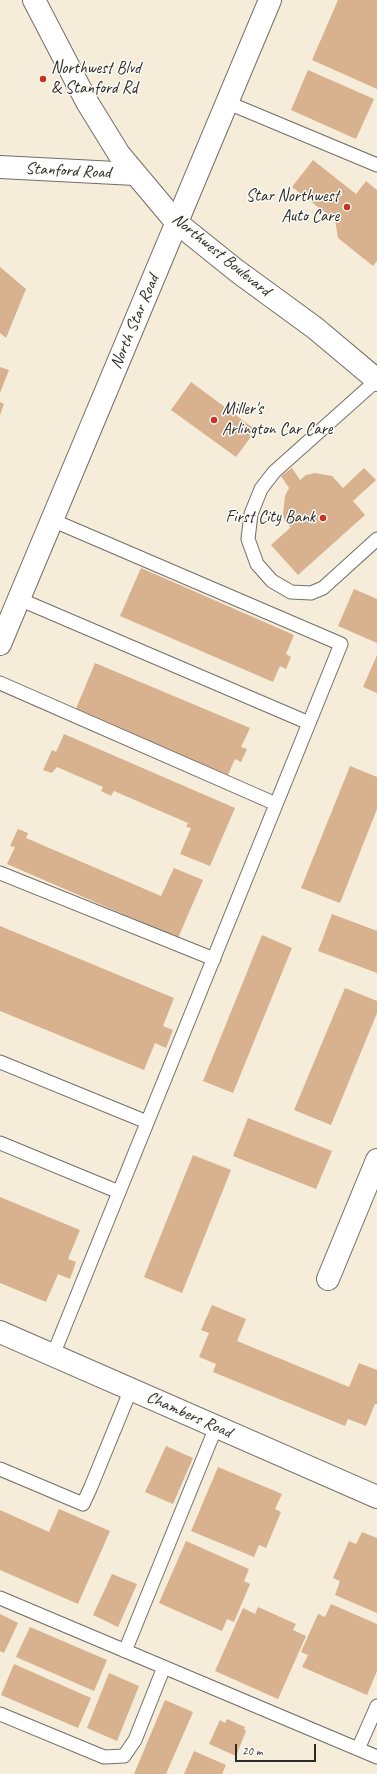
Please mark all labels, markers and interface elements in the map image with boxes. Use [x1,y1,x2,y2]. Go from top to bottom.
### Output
place label: Northwest Blvd & Stanford Rd [51,59,141,99]
marker: Northwest Blvd & Stanford Rd [38,74,48,84]
street label: Stanford Road [25,159,111,183]
place label: Star Northwest Auto Care [246,187,339,227]
marker: Star Northwest Auto Care [342,202,352,212]
street label: Northwest Boulevard [168,209,274,301]
street label: North Star Road [106,272,164,372]
place label: Miller's Arlington Car Care [222,400,332,440]
marker: Miller's Arlington Car Care [209,415,219,425]
place label: First City Bank [225,508,315,528]
marker: First City Bank [318,513,328,523]
street label: Chambers Road [143,1387,235,1443]
scale bar [237,1736,318,1762]
text: 20 m [242,1743,262,1759]

